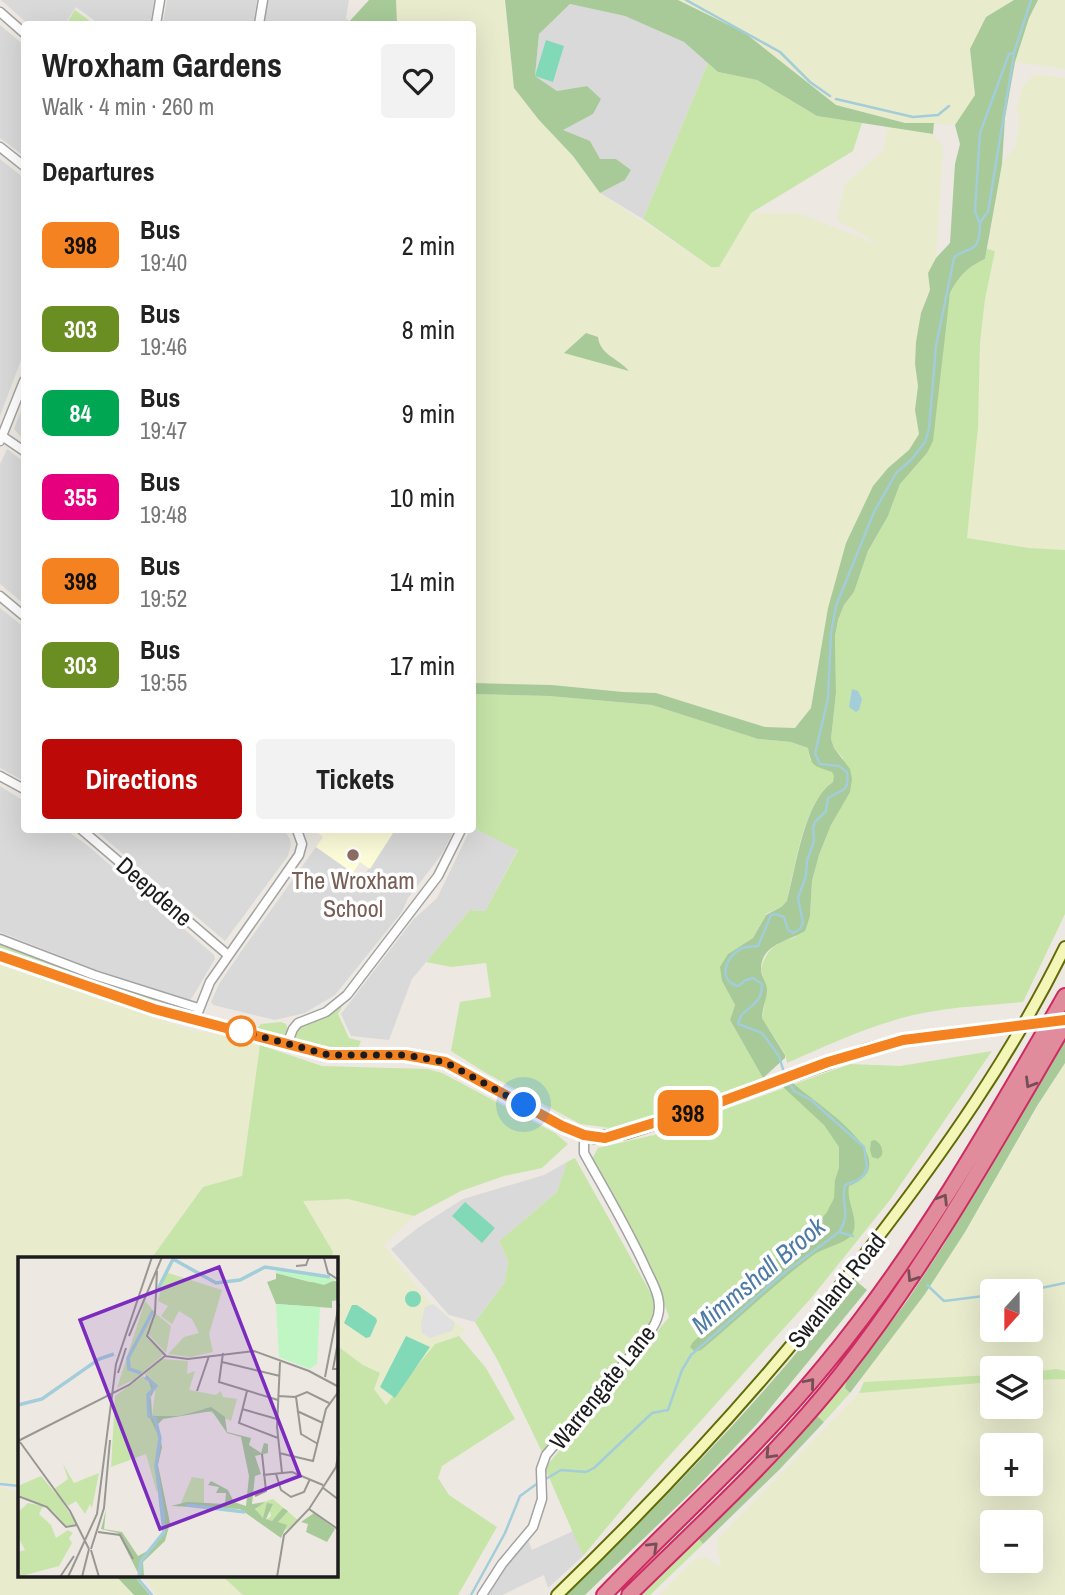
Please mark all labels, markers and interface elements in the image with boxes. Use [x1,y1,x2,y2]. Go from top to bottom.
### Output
text: Wroxham Gardens [42,43,282,87]
button: heart [381,44,455,118]
text: Walk · 4 min · 260 m [42,91,214,122]
text: Departures [42,154,155,189]
text: Bus [140,212,180,247]
text: 2 min [402,228,455,263]
text: 398 [64,229,97,261]
text: 19:40 [140,247,187,278]
text: Bus [140,296,180,331]
text: 8 min [402,312,455,347]
text: 303 [64,313,97,345]
text: 19:46 [140,331,187,362]
text: Bus [140,380,180,415]
text: 9 min [402,396,455,431]
text: 84 [70,397,91,429]
text: 19:47 [140,415,187,446]
text: Bus [140,464,180,499]
text: 10 min [390,480,455,515]
text: 355 [64,481,97,513]
text: 19:48 [140,499,187,530]
text: Bus [140,548,180,583]
text: 14 min [390,564,455,599]
text: 398 [64,565,97,597]
text: 19:52 [140,583,187,614]
text: Bus [140,632,180,667]
text: 17 min [390,648,455,683]
text: 303 [64,649,97,681]
text: 19:55 [140,667,187,698]
button: Directions [42,739,242,819]
button: Tickets [256,739,455,819]
marker: The Wroxham School [345,847,361,863]
street label: Deepdene [110,849,200,933]
place label: The Wroxham School [291,864,415,924]
unlabelled marker [226,1016,256,1046]
one-way arrow [1025,1075,1038,1088]
your location [506,1087,541,1122]
line badge: 398 [648,1090,728,1136]
text: 398 [672,1097,704,1129]
one-way arrow [935,1194,948,1207]
water label: Mimmshall Brook [684,1208,833,1341]
street label: Swanland Road [780,1226,892,1354]
inset map [18,1257,338,1578]
one-way arrow [908,1269,920,1282]
north arrow [980,1279,1043,1342]
map controls [980,1279,1043,1573]
street label: Warrengate Lane [542,1318,662,1456]
button: layers [980,1356,1043,1419]
one-way arrow [802,1378,814,1391]
button: + [980,1433,1043,1496]
one-way arrow [766,1446,779,1459]
button: − [980,1510,1043,1573]
one-way arrow [644,1543,657,1556]

